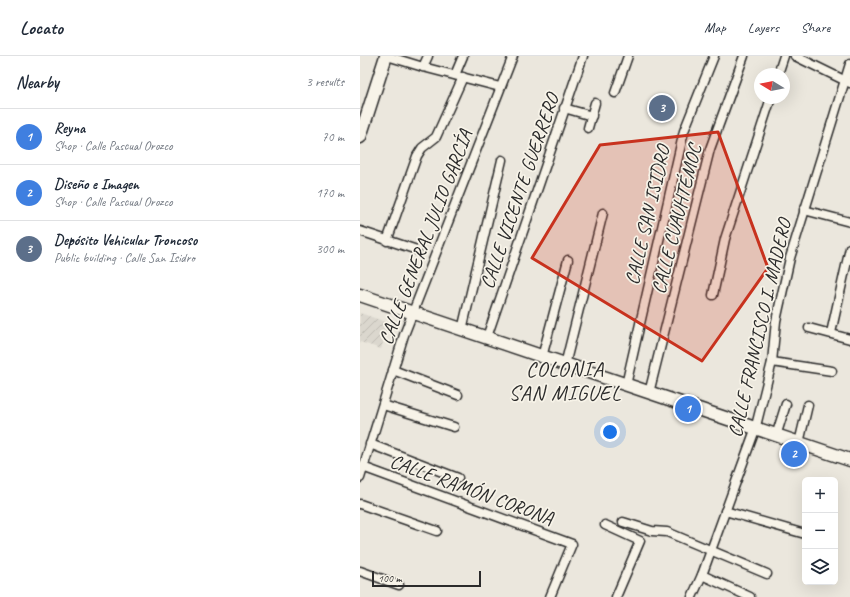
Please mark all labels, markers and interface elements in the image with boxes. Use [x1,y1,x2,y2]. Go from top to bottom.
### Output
text: Locato [20,16,63,40]
text: Map [704,19,726,36]
text: Layers [748,19,779,36]
text: Share [801,19,830,36]
north arrow [754,68,790,104]
text: Nearby [16,72,59,93]
text: 3 results [306,74,344,90]
street label: CALLE VICENTE GUERRERO [474,88,565,292]
pin: 3 [649,93,675,123]
text: Reyna [54,119,85,138]
street label: CALLE GENERAL JULIO GARCÍA [373,125,478,348]
text: 1 [26,129,32,145]
text: 70 m [322,129,344,145]
text: Shop · Calle Pascual Orozco [54,138,173,154]
street label: CALLE CUAUHTÉMOC [646,140,708,296]
street label: CALLE SAN ISIDRO [619,141,676,287]
text: Diseño e Imagen [54,175,139,194]
text: 2 [26,185,32,201]
text: 170 m [316,185,344,201]
text: Shop · Calle Pascual Orozco [54,194,173,210]
street label: CALLE FRANCISCO I. MADERO [722,214,797,440]
text: Depósito Vehicular Troncoso [54,231,197,250]
text: 3 [26,241,32,257]
text: 300 m [316,241,344,257]
text: Public building · Calle San Isidro [54,250,195,266]
district label: COLONIA SAN MIGUEL [509,356,621,406]
pin: 1 [675,394,701,424]
your location [600,422,620,442]
pin: 2 [781,439,807,469]
street label: CALLE RAMÓN CORONA [387,448,558,531]
map controls [802,477,838,585]
button: + [802,477,838,513]
button: − [802,513,838,549]
button: layers [802,549,838,585]
scale bar [372,569,481,588]
text: 100 m [378,571,402,585]

